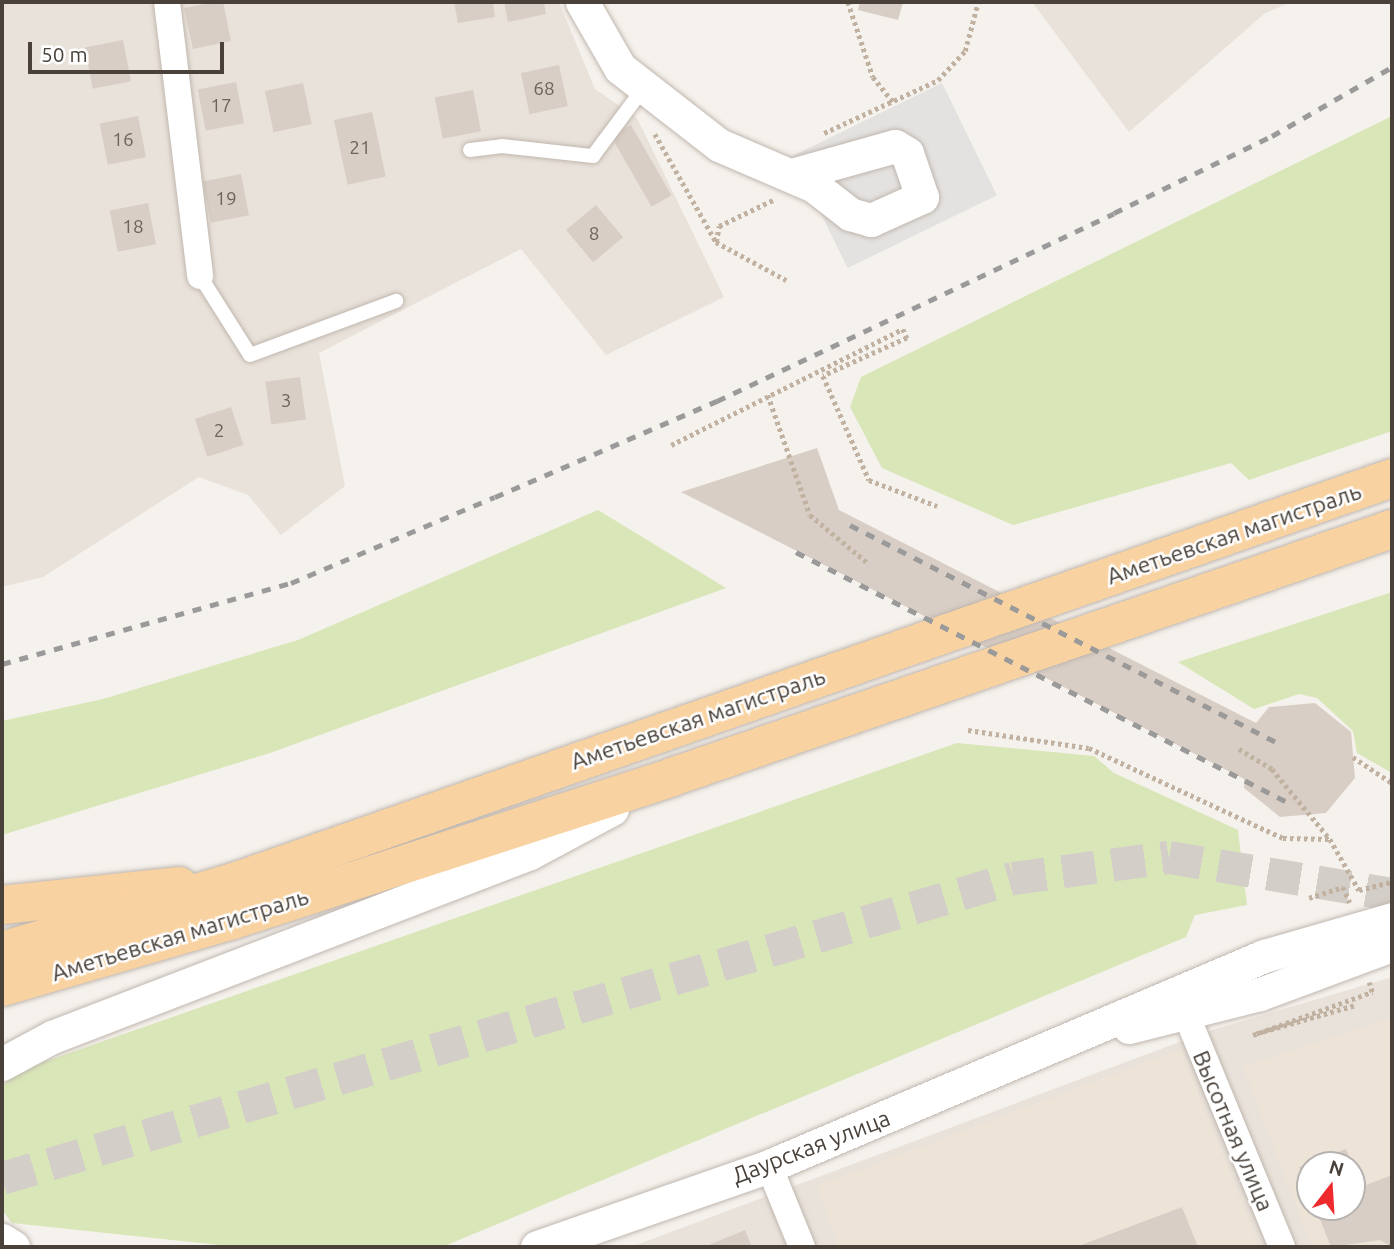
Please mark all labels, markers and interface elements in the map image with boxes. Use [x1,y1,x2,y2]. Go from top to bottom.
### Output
scale bar [32,28,228,72]
text: 50 m [41,42,88,66]
house number: 68 [533,78,555,100]
house number: 17 [210,95,232,117]
house number: 16 [112,129,134,151]
house number: 21 [349,137,371,159]
house number: 19 [215,188,237,210]
house number: 18 [122,216,144,238]
house number: 8 [589,223,599,245]
house number: 3 [281,390,291,412]
house number: 2 [214,420,224,442]
street label: Аметьевская магистраль [1103,477,1365,591]
street label: Аметьевская магистраль [567,662,829,776]
street label: Аметьевская магистраль [48,883,312,987]
street label: Высотная улица [1187,1047,1279,1215]
street label: Даурская улица [728,1104,894,1190]
north arrow [1296,1151,1366,1221]
text: N [1327,1155,1347,1180]

